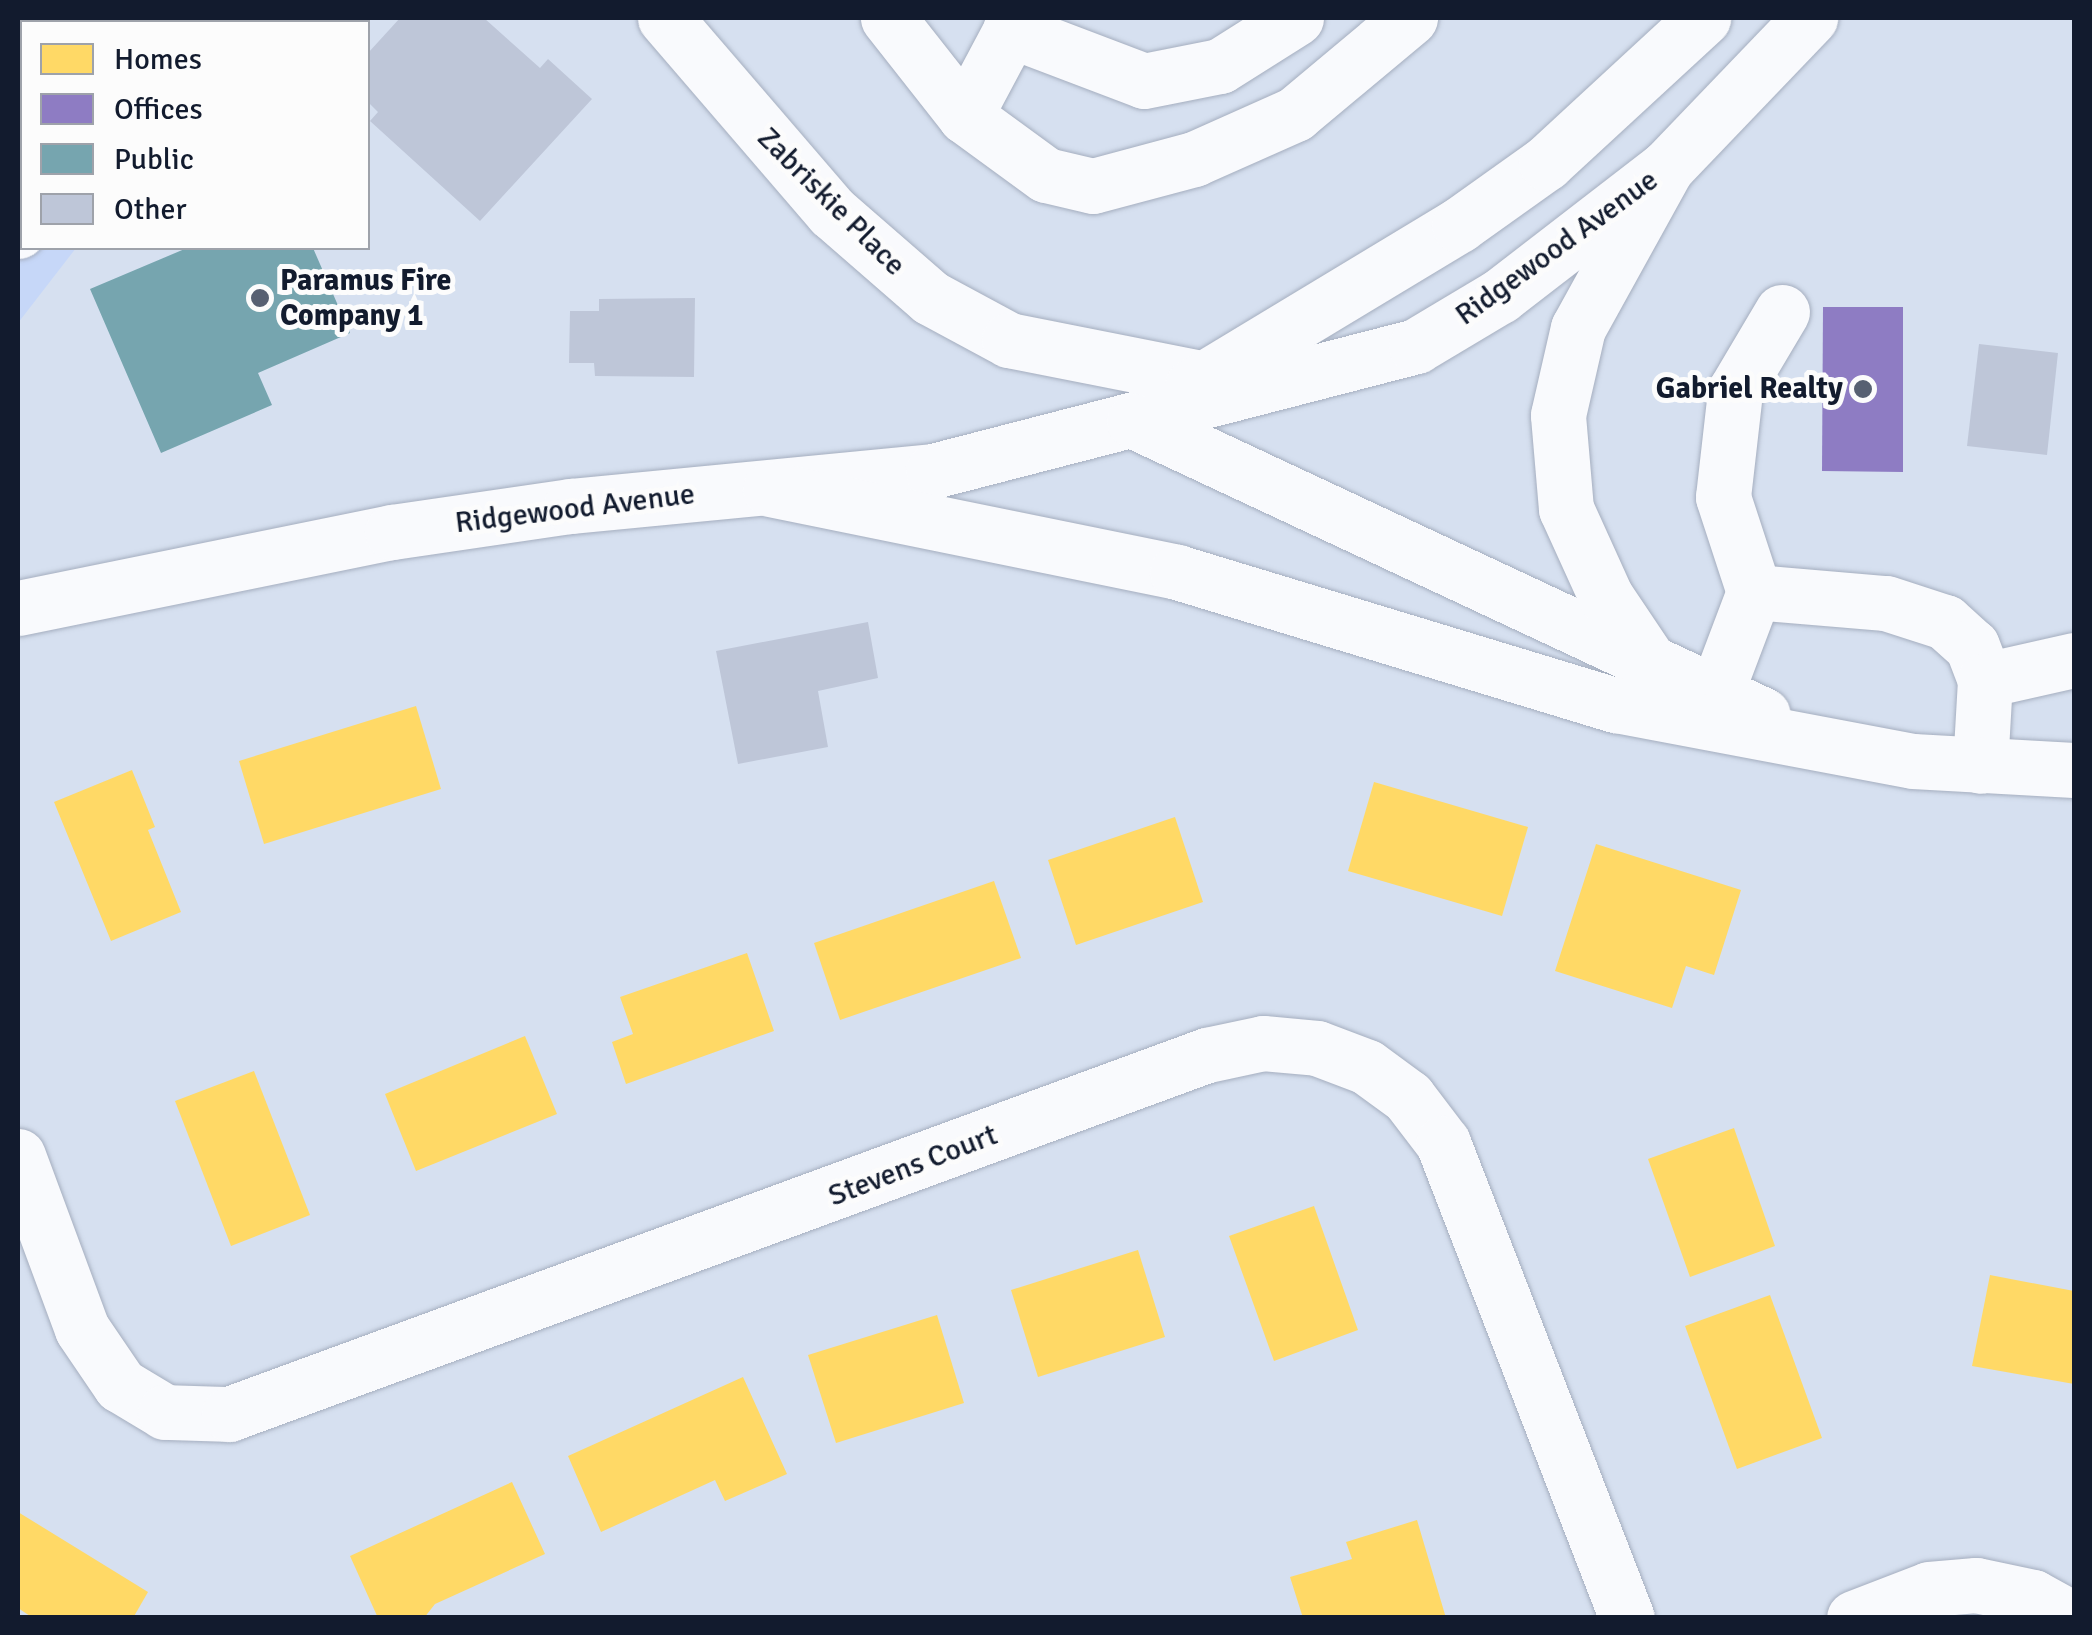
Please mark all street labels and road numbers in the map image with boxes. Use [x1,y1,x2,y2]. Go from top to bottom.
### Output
street label: Zabriskie Place [749,120,913,284]
street label: Ridgewood Avenue [1449,163,1665,333]
street label: Ridgewood Avenue [453,476,697,542]
street label: Stevens Court [823,1117,1003,1215]

